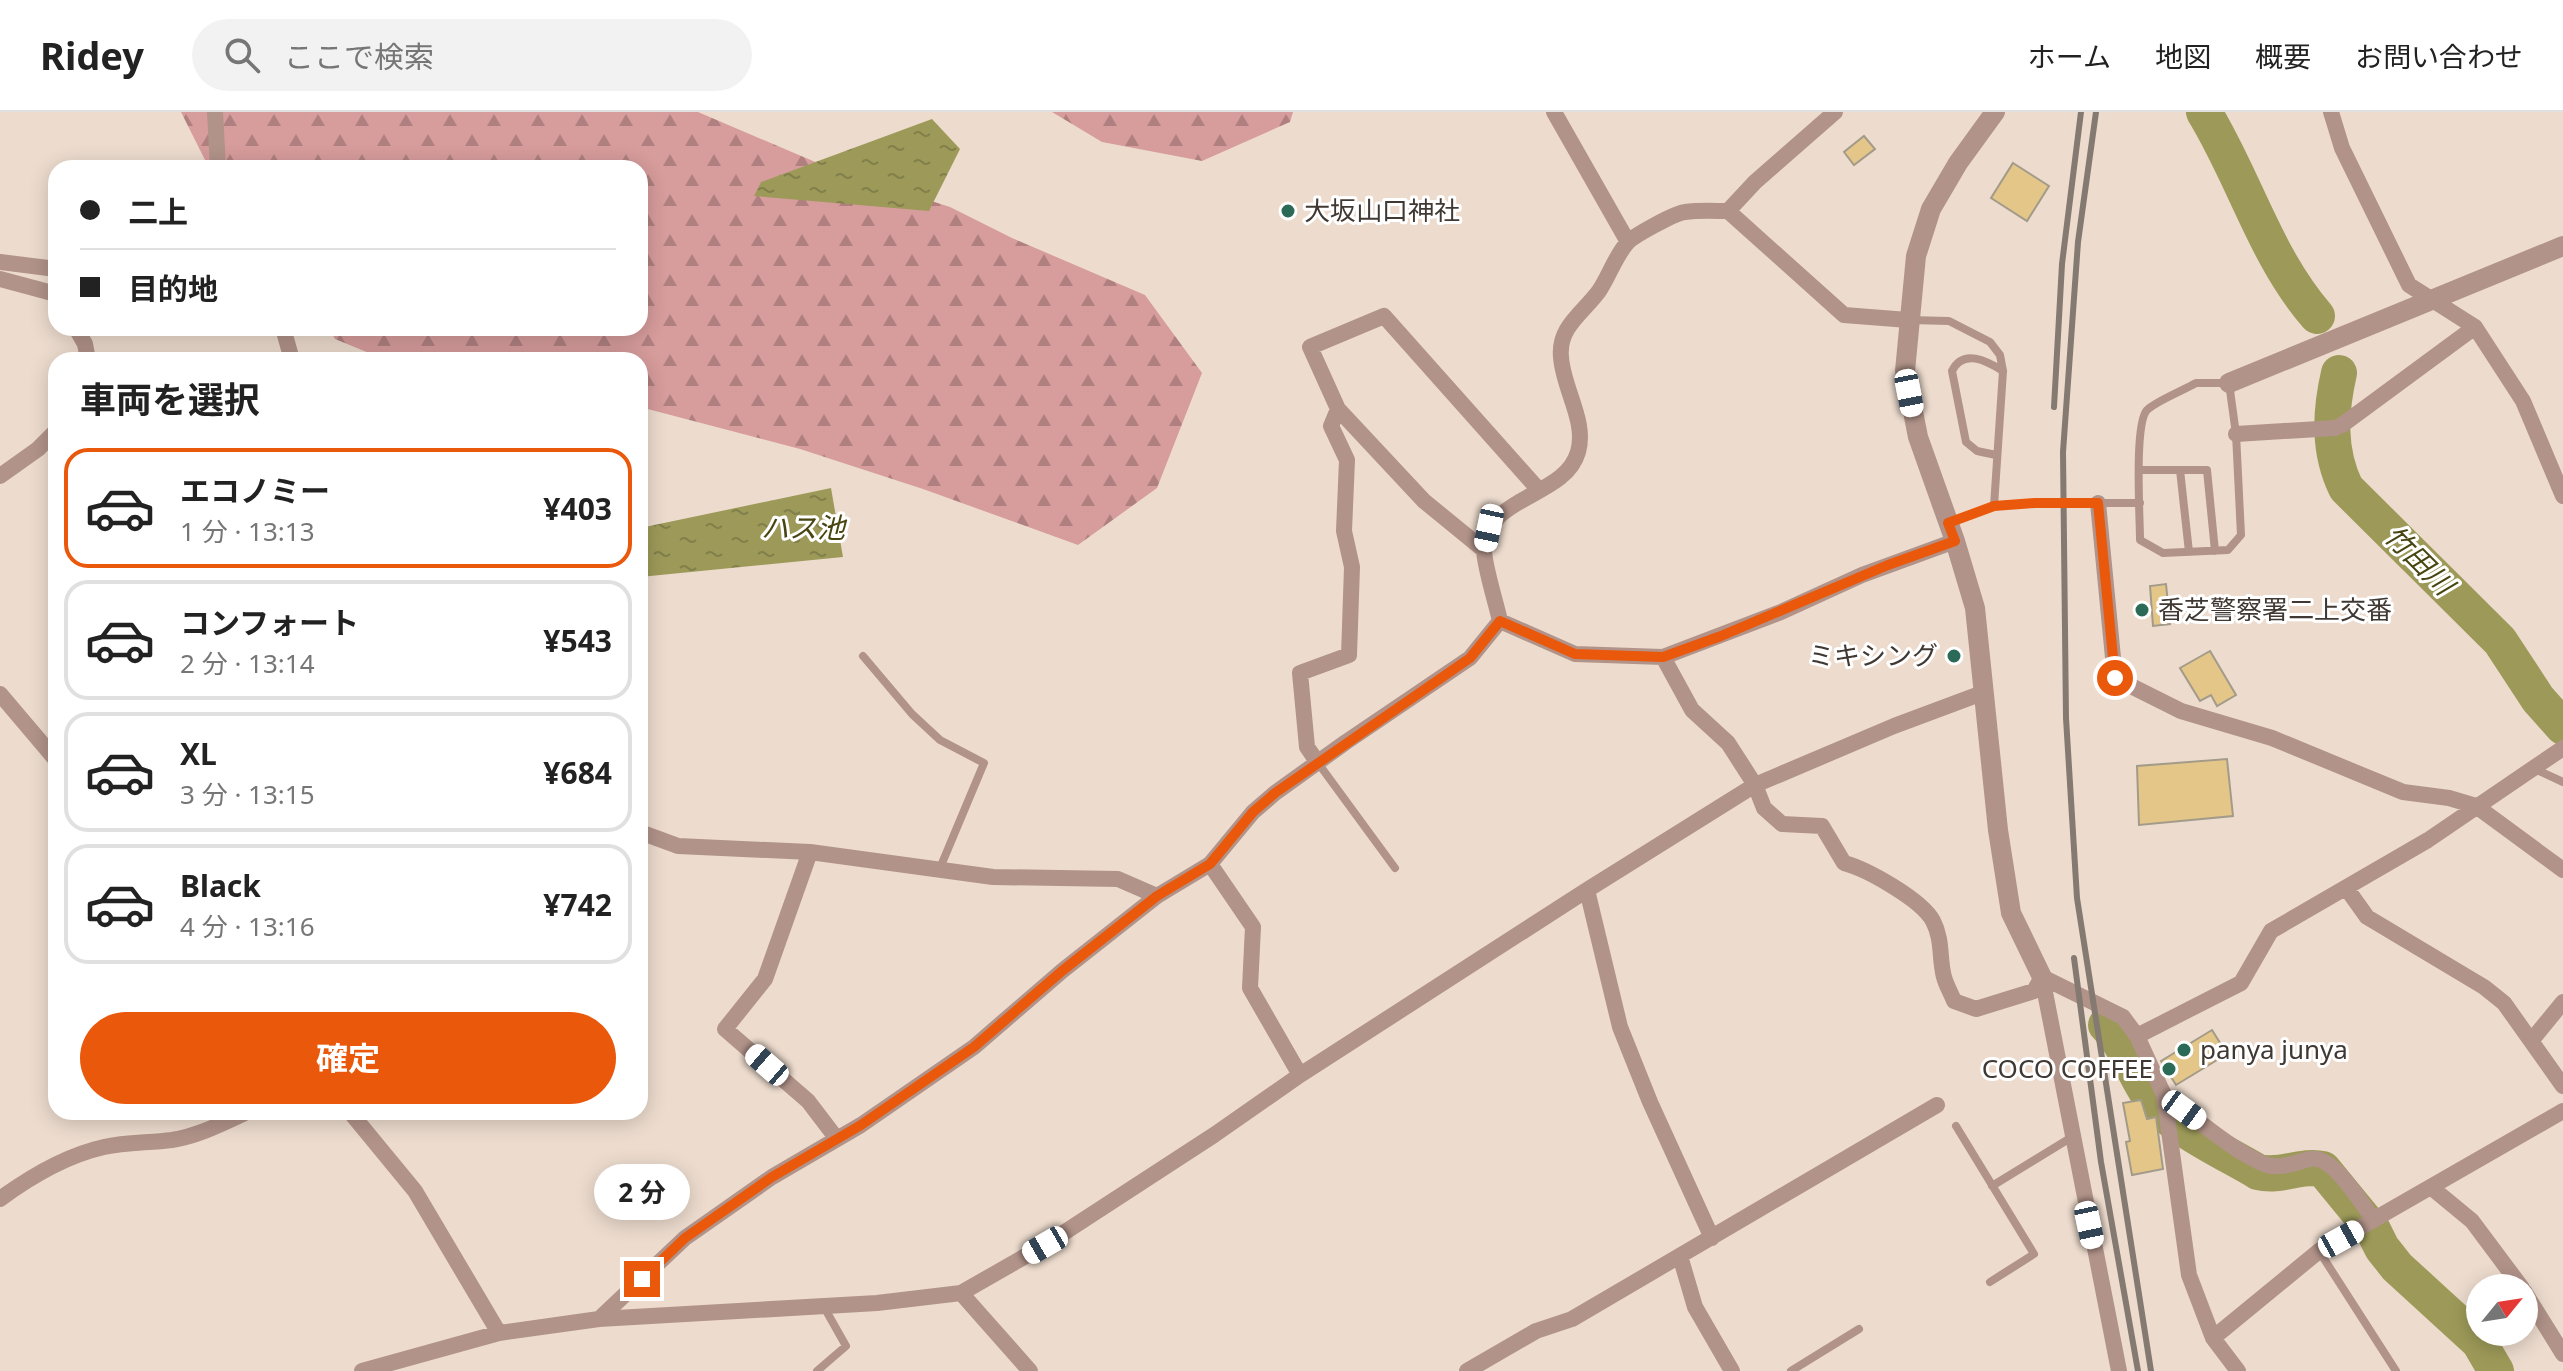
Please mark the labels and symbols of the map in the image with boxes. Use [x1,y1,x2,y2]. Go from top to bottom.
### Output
place label: 大坂山口神社 [1304,192,1460,228]
marker: 大坂山口神社 [1279,202,1297,220]
car [1893,367,1925,419]
car [1472,502,1506,554]
water label: ハス池 [761,508,848,546]
water label: 竹田川 [2377,516,2465,605]
place label: 香芝警察署二上交番 [2158,591,2392,627]
marker: 香芝警察署二上交番 [2133,601,2151,619]
place label: ミキシング [1808,637,1938,673]
marker: ミキシング [1945,647,1963,665]
route start [2097,660,2133,696]
place label: panya junya [2200,1031,2348,1067]
car [741,1040,793,1090]
marker: panya junya [2175,1041,2193,1059]
place label: COCO COFFEE [1982,1050,2153,1086]
marker: COCO COFFEE [2160,1060,2178,1078]
car [2158,1086,2210,1134]
callout: 2 分 [594,1163,690,1219]
car [2072,1199,2106,1251]
car [2314,1217,2368,1261]
car [1018,1223,1072,1267]
route end [624,1261,660,1297]
north arrow [2466,1274,2538,1346]

